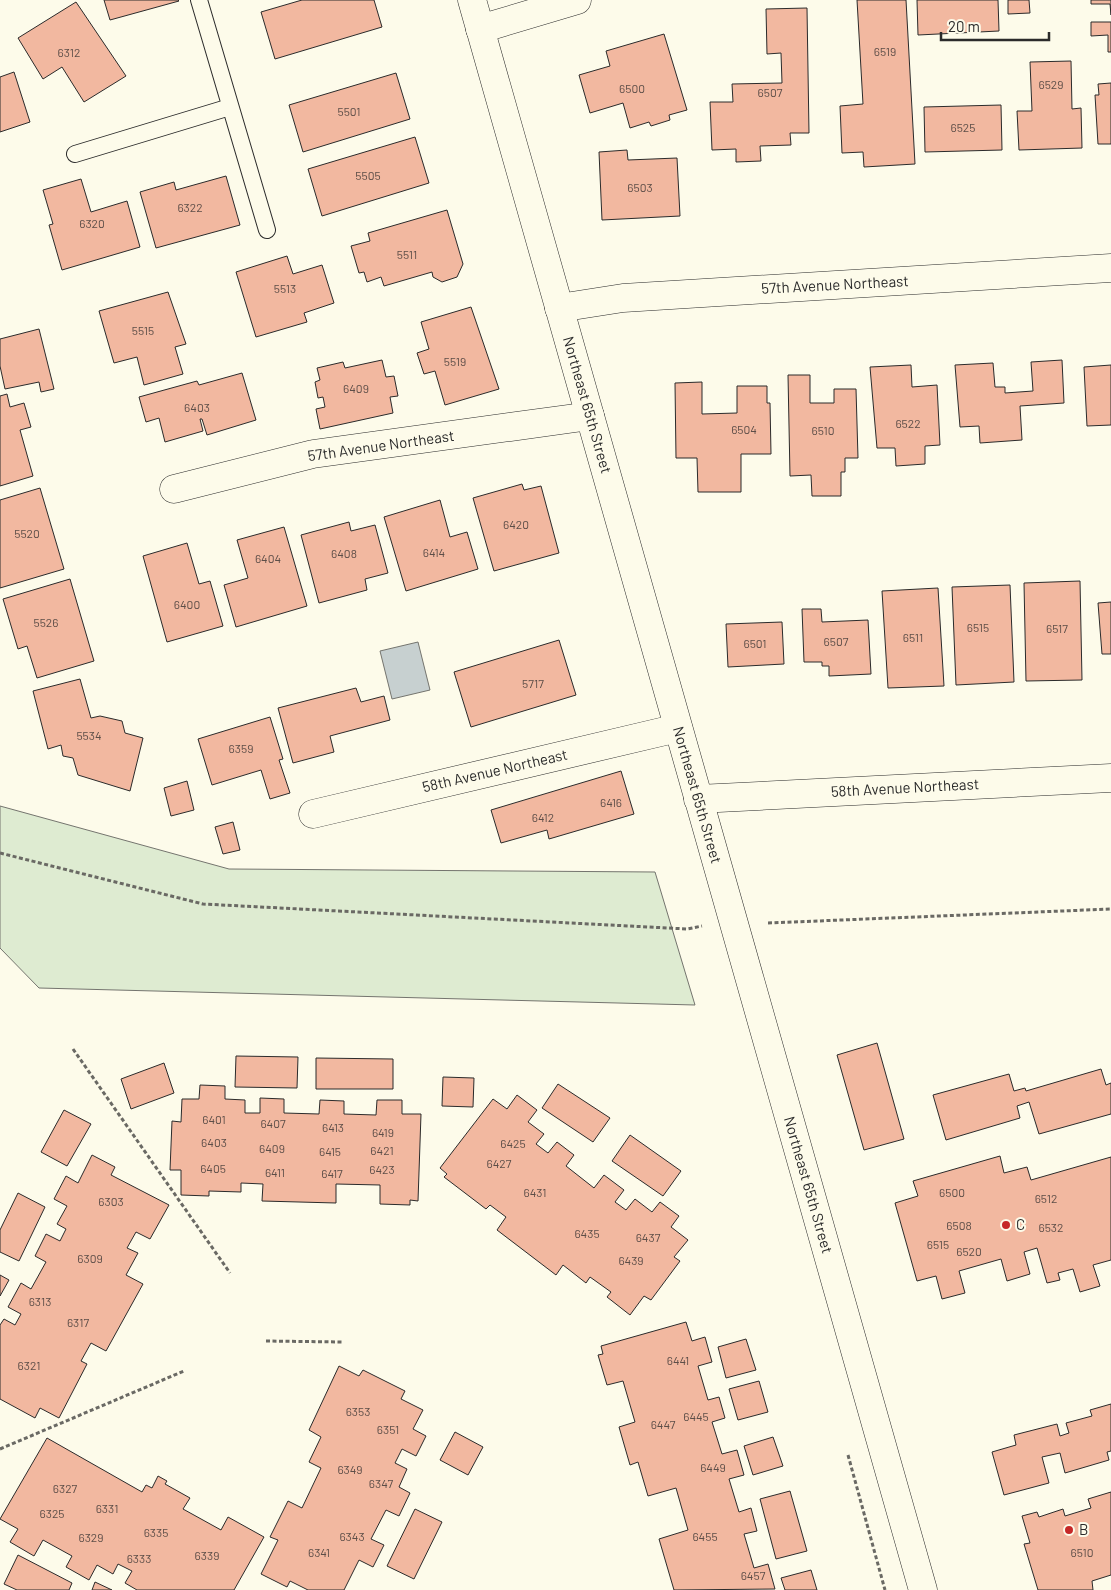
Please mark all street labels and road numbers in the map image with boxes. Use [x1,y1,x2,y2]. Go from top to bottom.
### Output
street label: 57th Avenue Northeast [761,271,909,297]
street label: Northeast 65th Street [560,334,616,475]
street label: 57th Avenue Northeast [306,426,455,464]
street label: Northeast 65th Street [670,724,726,865]
street label: 58th Avenue Northeast [420,745,569,795]
street label: 58th Avenue Northeast [830,774,980,800]
street label: Northeast 65th Street [781,1114,837,1255]

